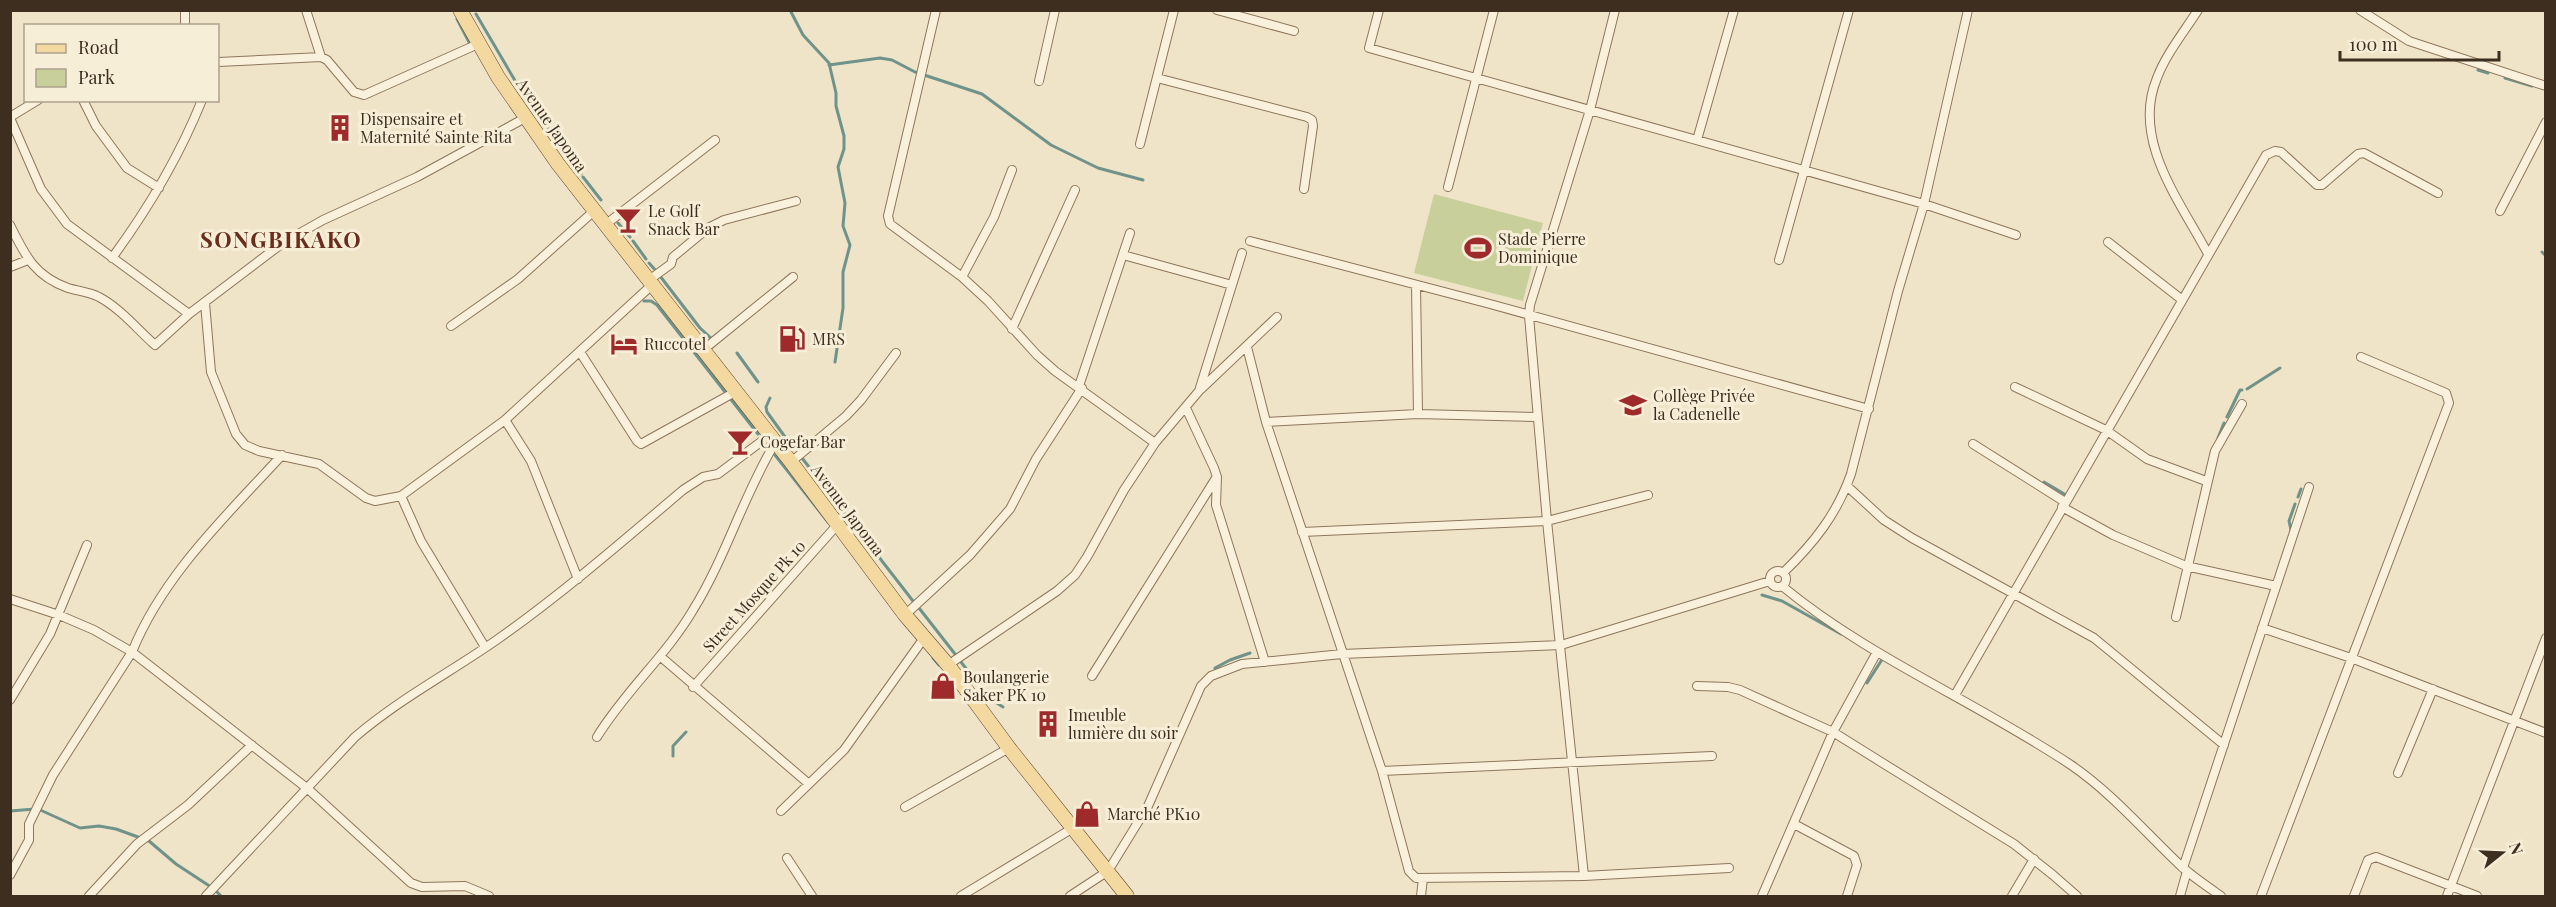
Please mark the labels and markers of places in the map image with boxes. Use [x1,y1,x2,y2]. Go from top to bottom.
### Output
place label: Dispensaire et Maternité Sainte Rita [360,108,512,147]
building icon: Dispensaire et Maternité Sainte Rita [325,113,355,143]
place label: Le Golf Snack Bar [648,200,720,239]
bar icon: Le Golf Snack Bar [613,205,643,235]
place label: Stade Pierre Dominique [1498,228,1586,267]
sports icon: Stade Pierre Dominique [1463,233,1493,263]
fuel station icon: MRS [777,324,807,354]
place label: MRS [812,328,845,349]
hotel icon: Ruccotel [609,329,639,359]
place label: Ruccotel [644,333,707,354]
place label: Collège Privée la Cadenelle [1653,385,1755,424]
school or university icon: Collège Privée la Cadenelle [1618,390,1648,420]
bar icon: Cogefar Bar [725,427,755,457]
place label: Cogefar Bar [760,431,845,452]
place label: Boulangerie Saker PK 10 [963,666,1049,705]
shop icon: Boulangerie Saker PK 10 [928,671,958,701]
place label: Imeuble lumière du soir [1068,704,1178,743]
building icon: Imeuble lumière du soir [1033,709,1063,739]
shop icon: Marché PK10 [1072,799,1102,829]
place label: Marché PK10 [1107,803,1200,824]

